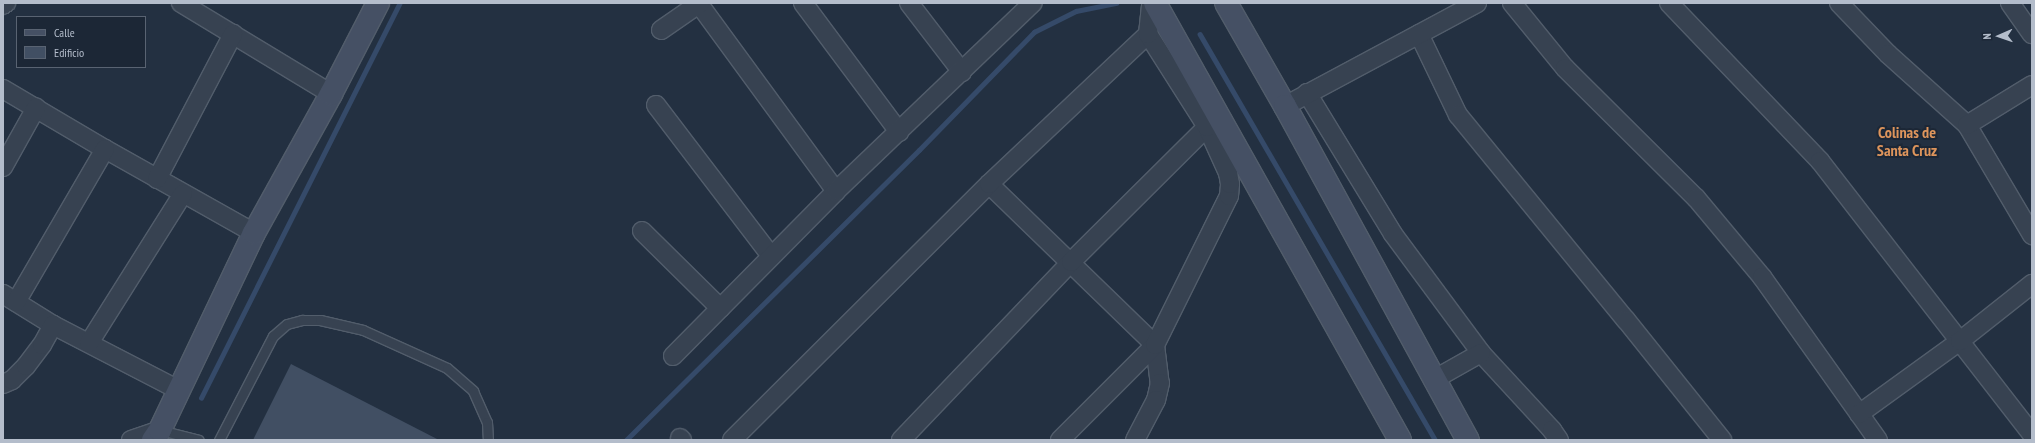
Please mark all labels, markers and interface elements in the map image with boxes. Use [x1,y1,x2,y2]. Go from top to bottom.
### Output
legend [16,16,146,68]
north arrow [1979,16,2019,56]
text: Calle [54,25,75,40]
text: N [1980,33,1994,40]
text: Edificio [54,45,84,60]
district label: Colinas de Santa Cruz [1877,122,1937,160]

